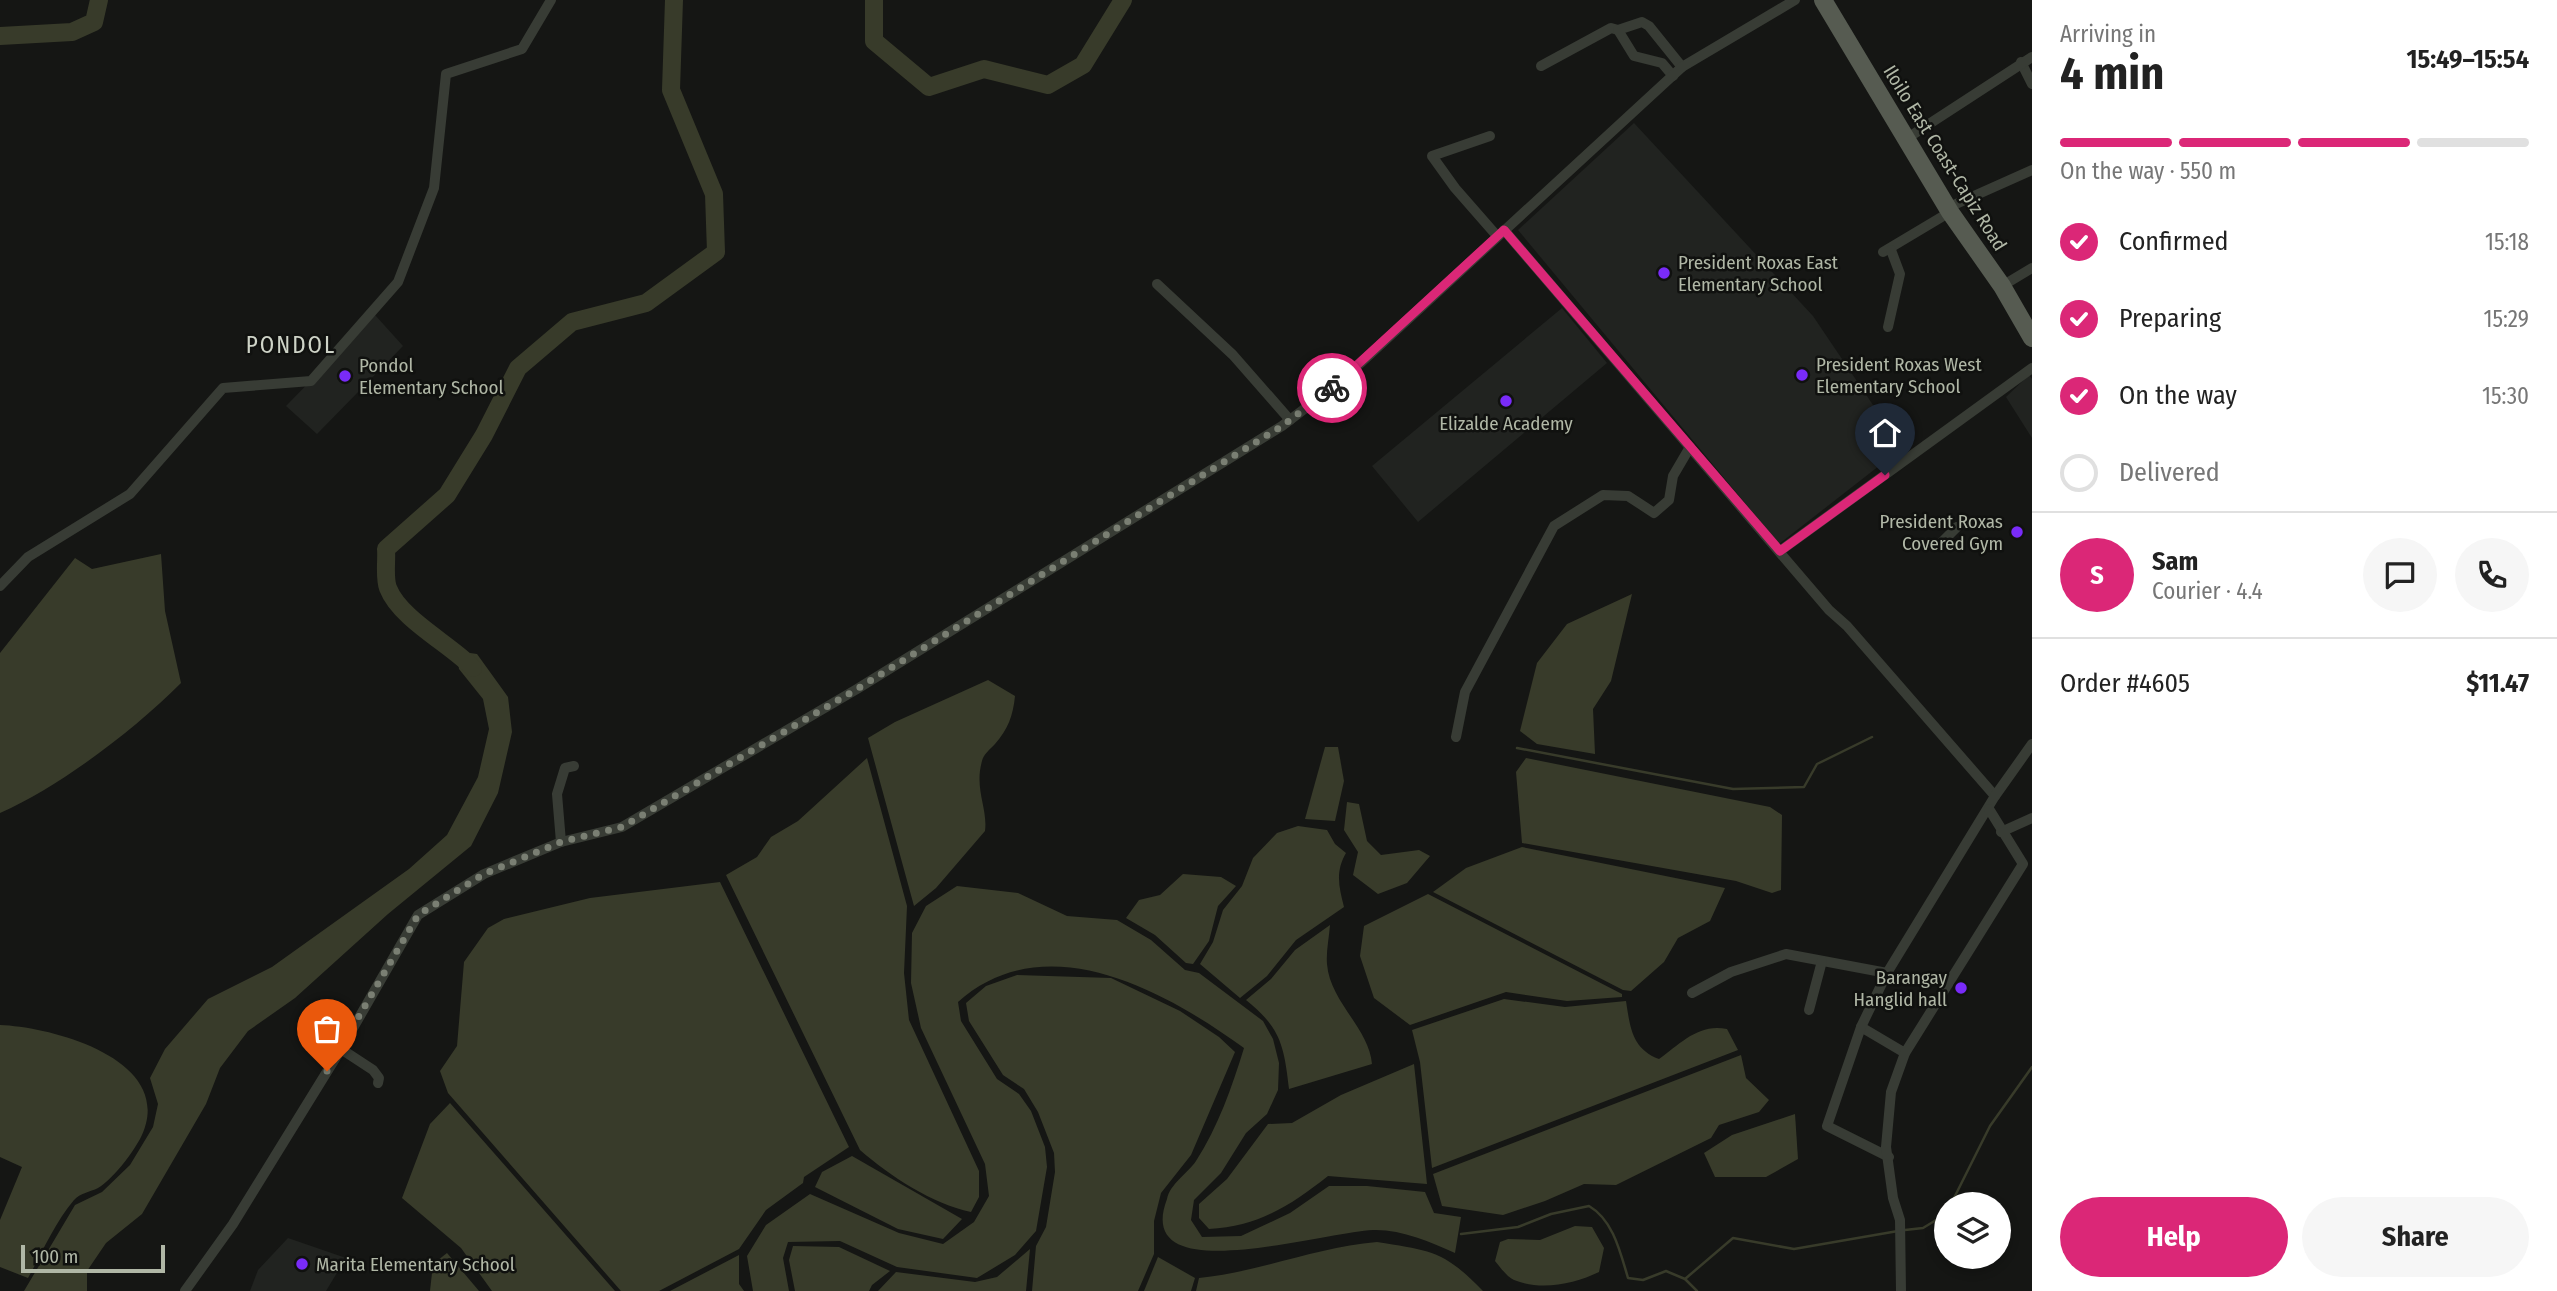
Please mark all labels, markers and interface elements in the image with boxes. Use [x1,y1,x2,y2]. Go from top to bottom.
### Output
text: Arriving in [2060,20,2156,48]
text: 15:49–15:54 [2406,44,2529,75]
text: 4 min [2060,46,2164,101]
street label: Iloilo East Coast-Capiz Road [1878,61,2012,255]
text: On the way · 550 m [2060,157,2236,185]
icon: check [2060,223,2098,261]
text: Confirmed [2119,226,2229,257]
text: 15:18 [2485,228,2529,256]
place label: President Roxas East Elementary School [1678,251,1839,296]
marker: President Roxas East Elementary School [1656,265,1672,281]
icon: check [2060,300,2098,338]
text: Preparing [2119,303,2221,334]
text: 15:29 [2483,305,2529,333]
district label: PONDOL [246,331,336,359]
courier [1297,353,1367,423]
place label: President Roxas West Elementary School [1816,353,1982,398]
place label: Pondol Elementary School [359,354,504,399]
marker: President Roxas West Elementary School [1794,367,1810,383]
marker: Pondol Elementary School [337,368,353,384]
icon: bike [1313,369,1351,407]
icon: check [2060,377,2098,415]
text: On the way [2119,380,2237,411]
text: 15:30 [2482,382,2529,410]
marker: Elizalde Academy [1498,393,1514,409]
pin [1855,403,1915,475]
place label: Elizalde Academy [1439,412,1573,435]
icon: home [1866,414,1904,452]
text: Delivered [2119,457,2220,488]
place label: President Roxas Covered Gym [1880,510,2003,555]
marker: President Roxas Covered Gym [2009,524,2025,540]
button: chat [2363,538,2437,612]
button: phone [2455,538,2529,612]
text: Sam [2152,546,2198,577]
text: S [2090,560,2104,591]
text: Courier · 4.4 [2152,577,2263,605]
text: Order #4605 [2060,668,2190,699]
text: $11.47 [2466,668,2529,699]
place label: Barangay Hanglid hall [1854,966,1948,1011]
marker: Barangay Hanglid hall [1953,980,1969,996]
pin [297,999,357,1071]
icon: bag [308,1010,346,1048]
map controls [1934,1192,2011,1269]
button: layers [1934,1192,2011,1269]
button: Help [2060,1197,2288,1277]
button: Share [2302,1197,2529,1277]
scale bar [21,1242,164,1274]
text: 100 m [32,1245,78,1268]
place label: Marita Elementary School [316,1253,515,1276]
marker: Marita Elementary School [294,1256,310,1272]

